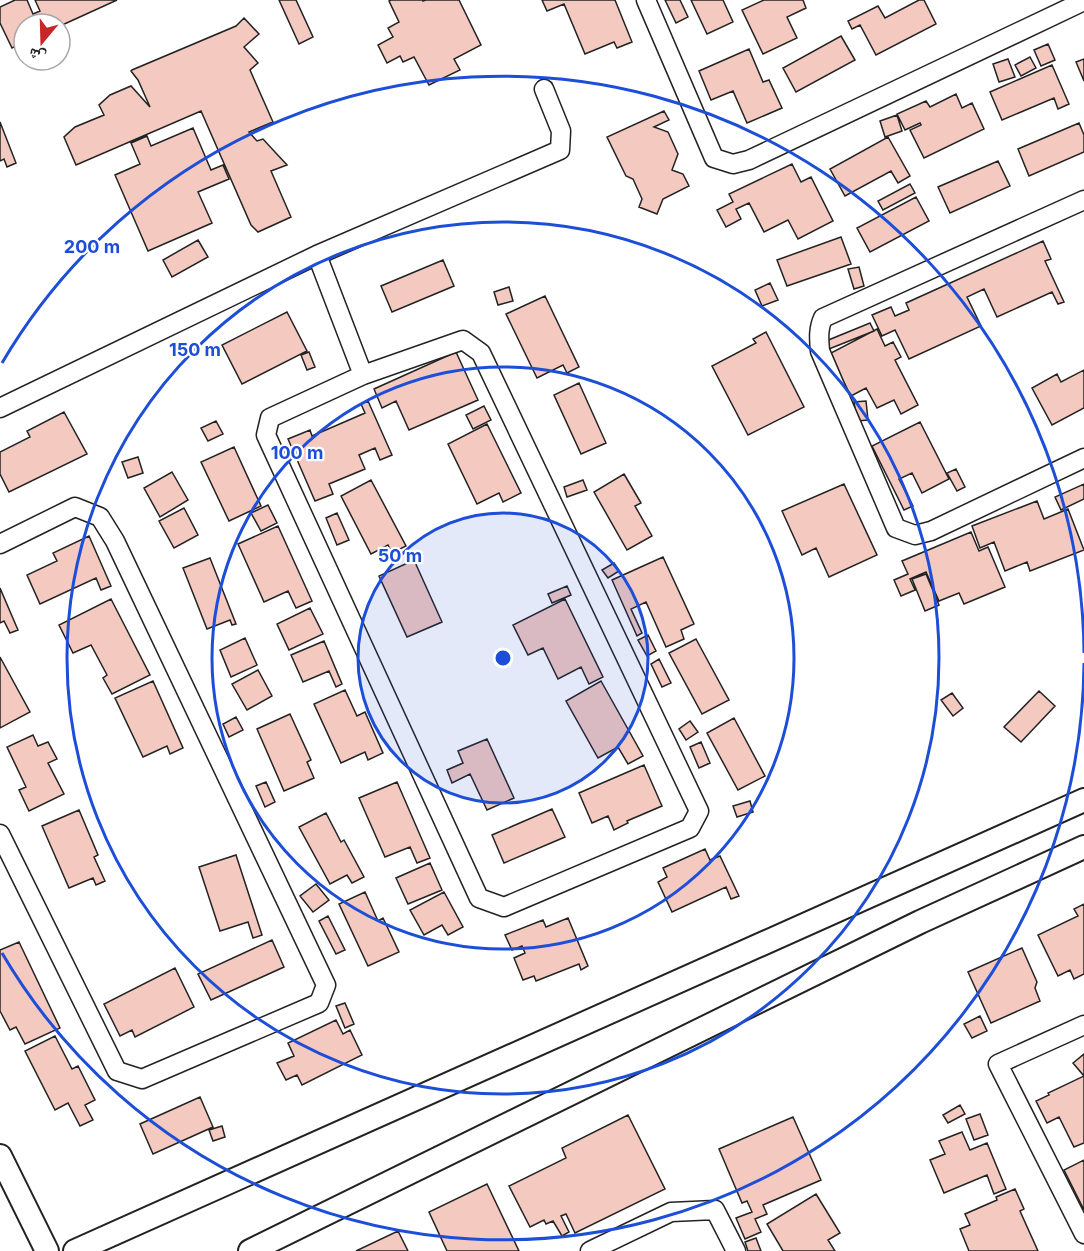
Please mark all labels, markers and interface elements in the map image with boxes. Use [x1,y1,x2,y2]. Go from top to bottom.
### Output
north arrow [12,12,72,72]
text: ش [26,44,48,68]
text: 200 m [64,236,120,257]
text: 150 m [169,339,221,360]
text: 100 m [271,442,323,463]
text: 50 m [378,545,422,566]
centre of rings [493,648,513,668]

